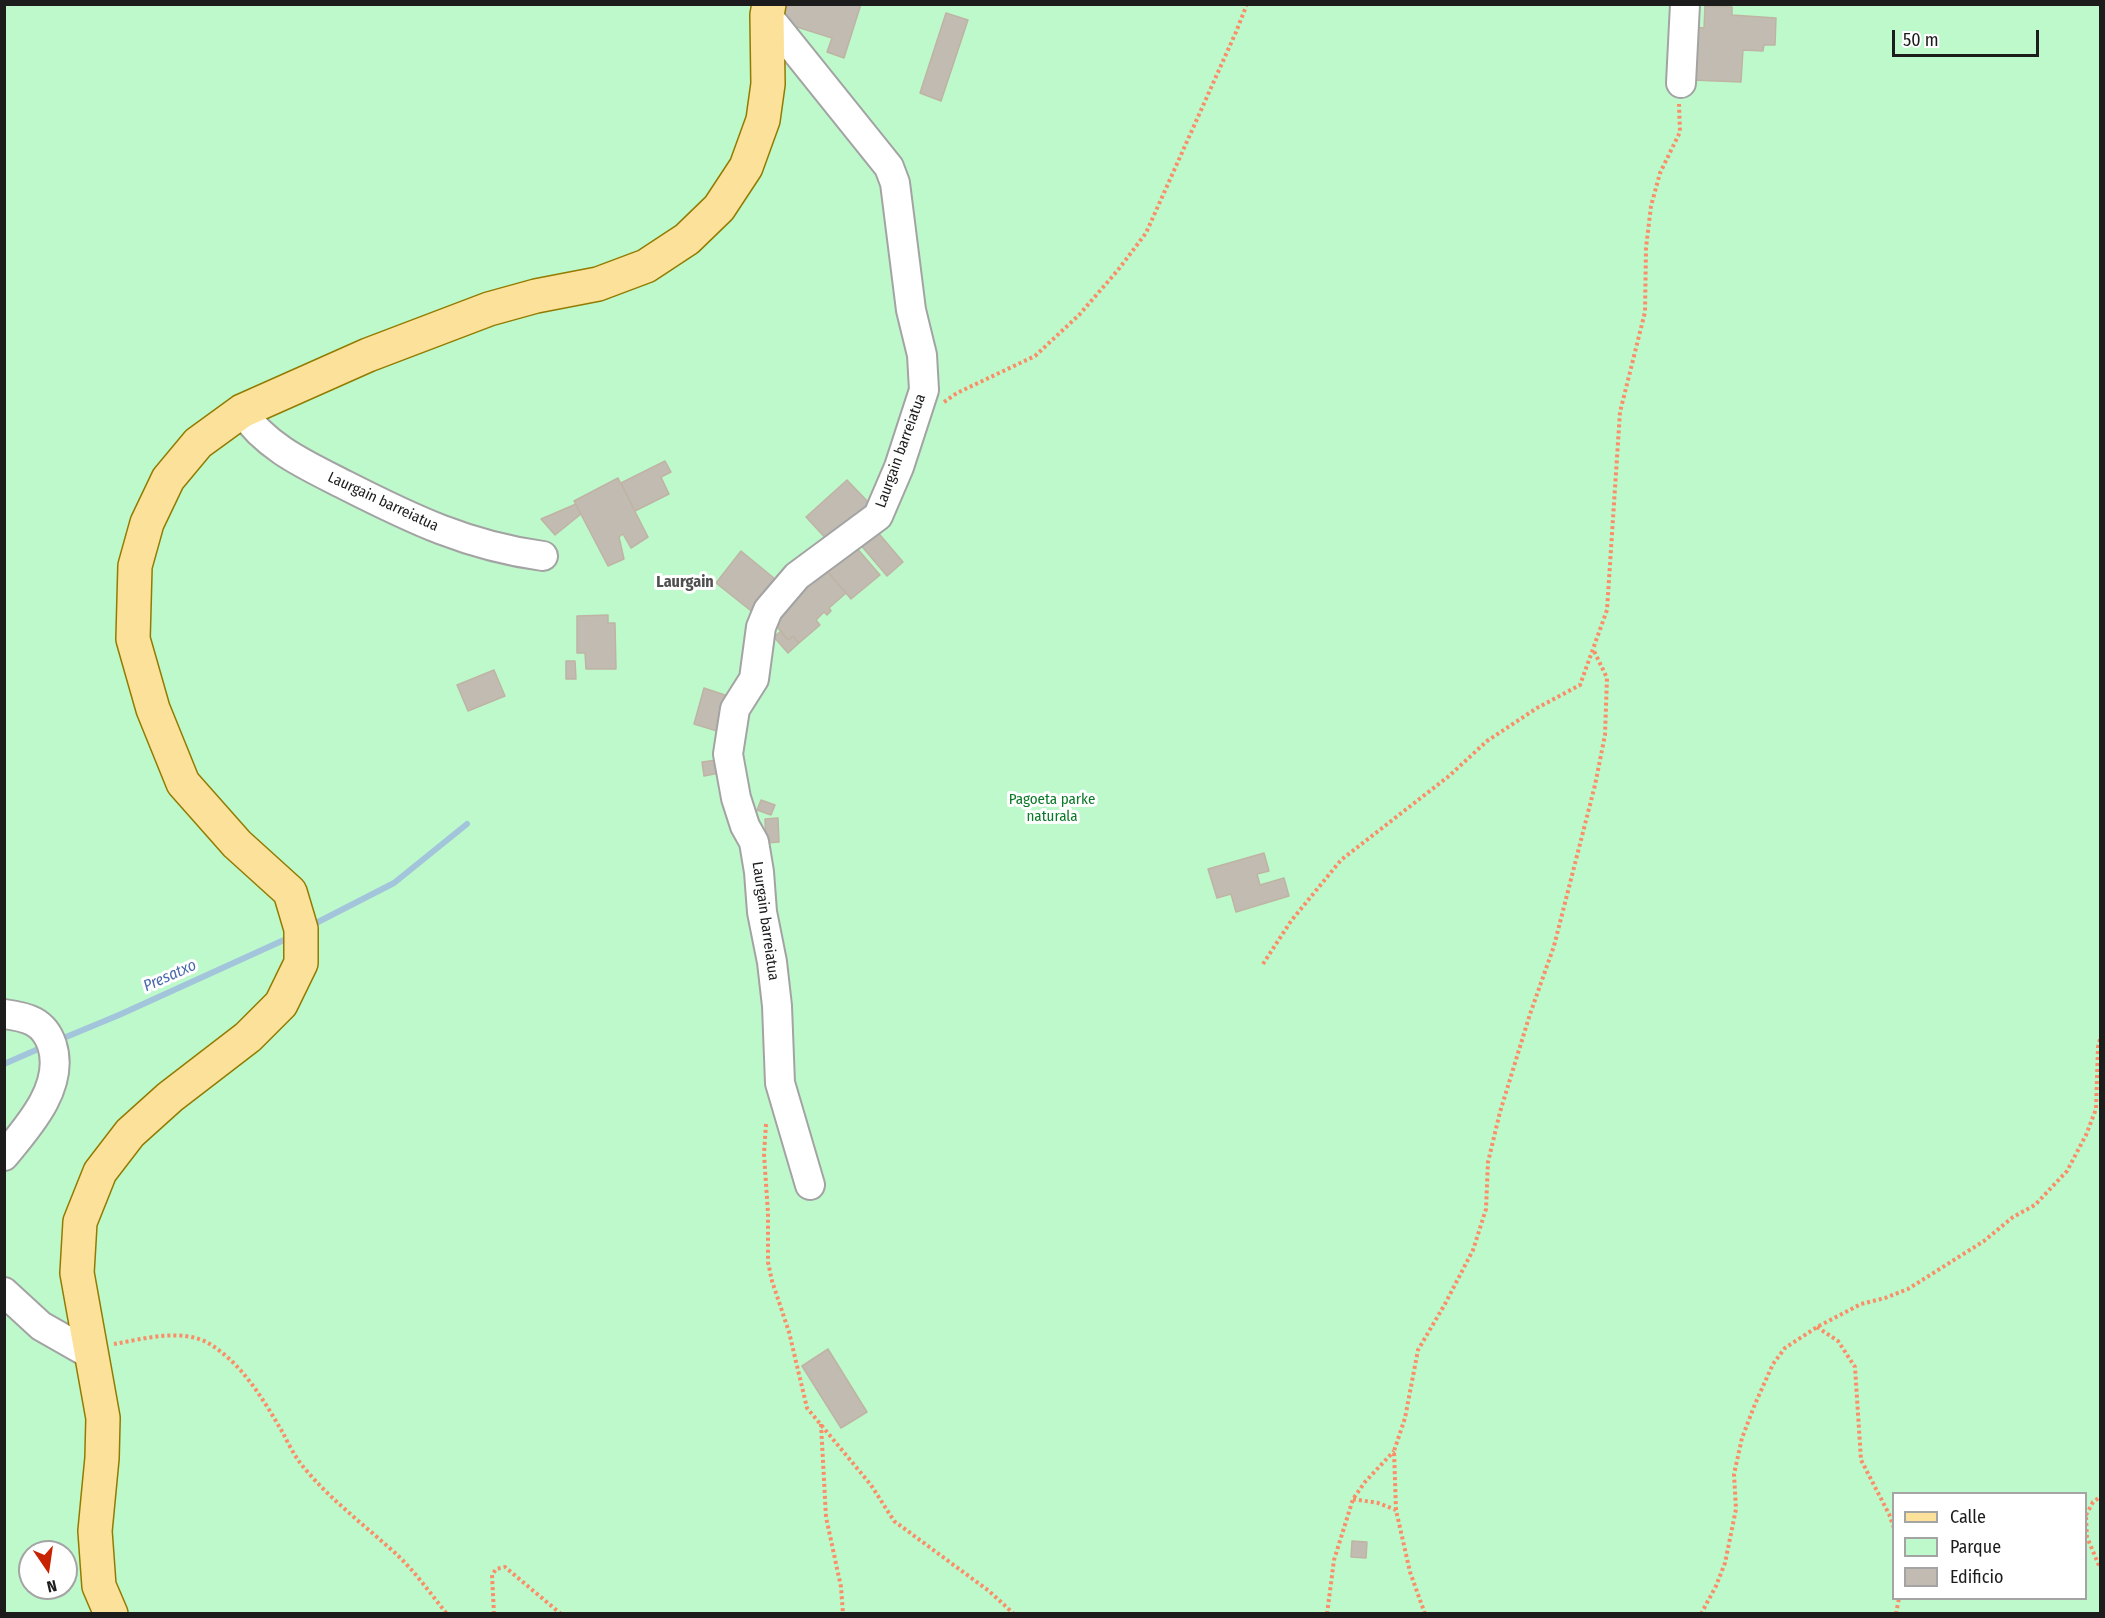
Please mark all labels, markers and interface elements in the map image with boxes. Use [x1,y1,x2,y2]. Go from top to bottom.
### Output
scale bar [1895,18,2042,56]
text: 50 m [1903,29,1939,51]
street label: Laurgain barreiatua [872,392,930,510]
street label: Laurgain barreiatua [325,468,441,536]
district label: Laurgain [656,573,714,593]
park label: Pagoeta parke naturala [1009,791,1095,826]
street label: Laurgain barreiatua [748,860,782,982]
water label: Presatxo [141,956,199,996]
legend [1892,1492,2087,1600]
text: Calle [1950,1506,1986,1528]
text: Parque [1950,1536,2001,1558]
north arrow [18,1540,78,1600]
text: Edificio [1950,1566,2003,1588]
text: N [45,1576,59,1596]

